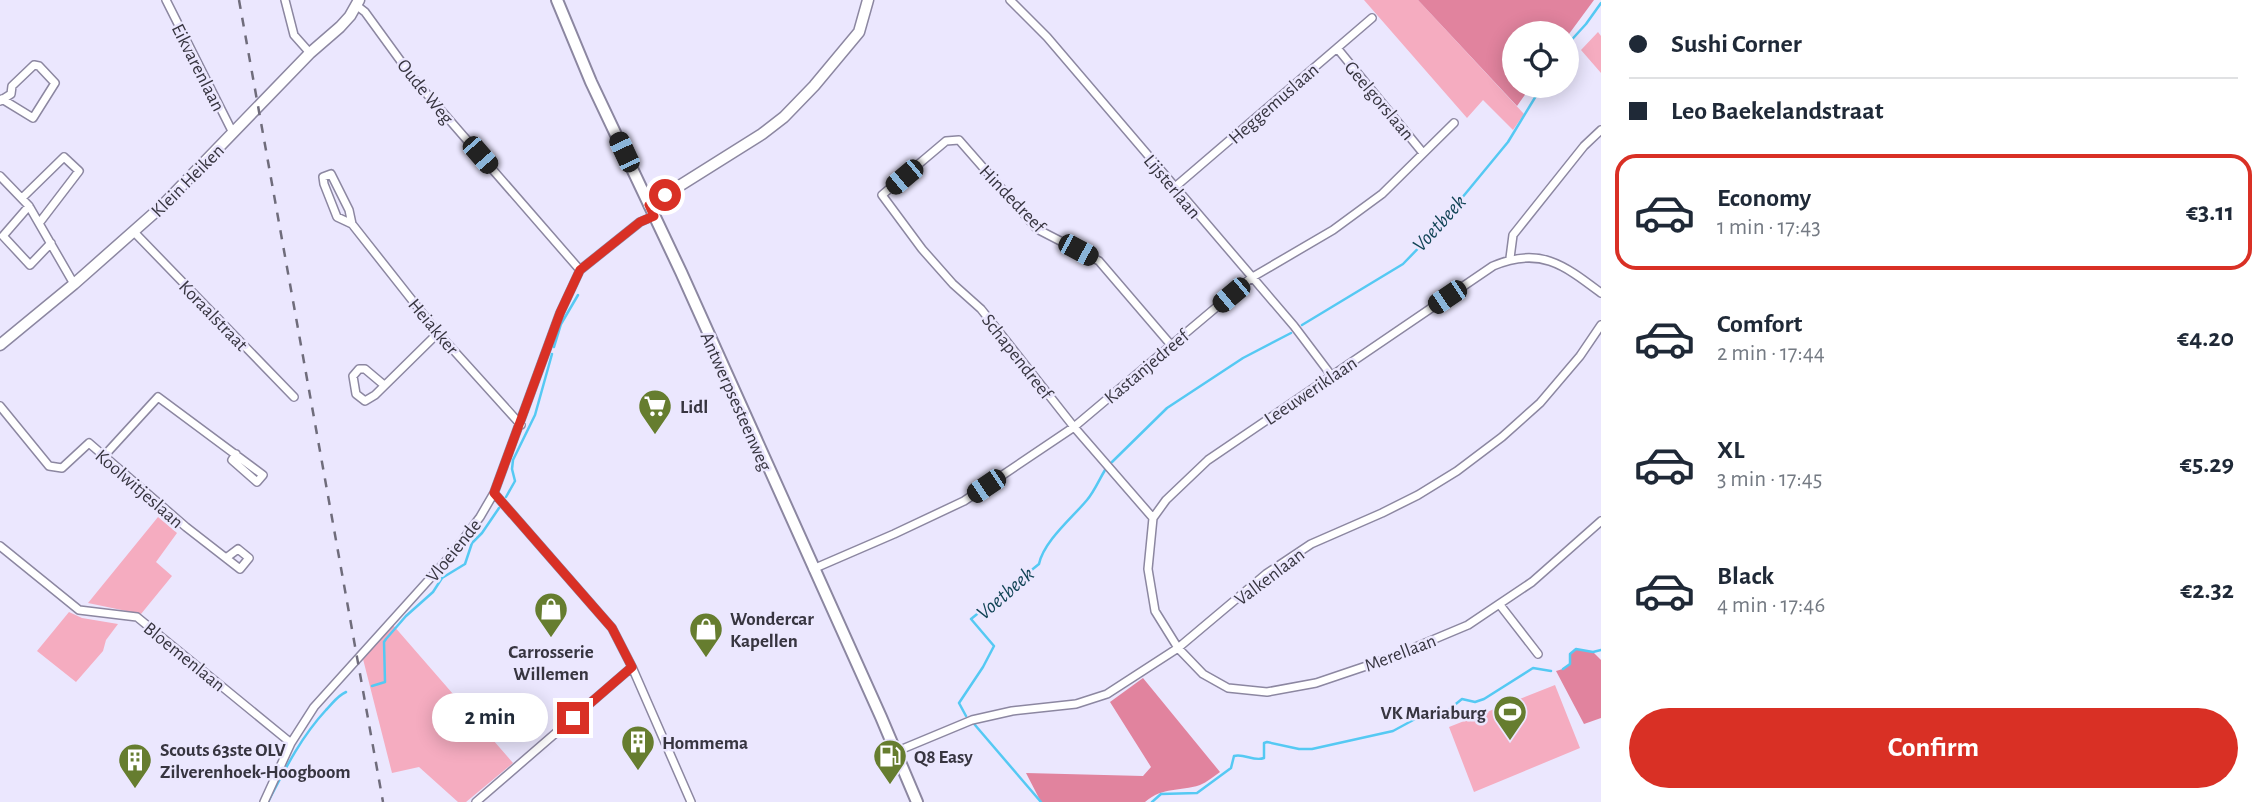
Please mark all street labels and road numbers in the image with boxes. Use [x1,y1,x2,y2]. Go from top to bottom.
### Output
street label: Eikvarenlaan [168,21,228,114]
street label: Oude Weg [393,56,457,129]
street label: Geelgorslaan [1341,58,1417,144]
street label: Heggemuslaan [1225,60,1323,148]
street label: Klein Heiken [148,141,228,221]
street label: Lijsterlaan [1140,151,1204,223]
street label: Hindedreef [975,162,1049,237]
street label: Koraalstraat [175,277,251,355]
street label: Heiakker [404,295,462,359]
street label: Schapendreef [978,311,1056,404]
street label: Kastanjedreef [1101,326,1194,408]
street label: Antwerpsesteenweg [697,329,775,475]
street label: Leeuweriklaan [1261,353,1361,429]
street label: Koolwitjeslaan [91,446,187,532]
street label: Vloeiende [423,516,485,586]
street label: Valkenlaan [1231,545,1308,609]
street label: Bloemenlaan [140,619,228,696]
street label: Merellaan [1362,631,1439,676]

